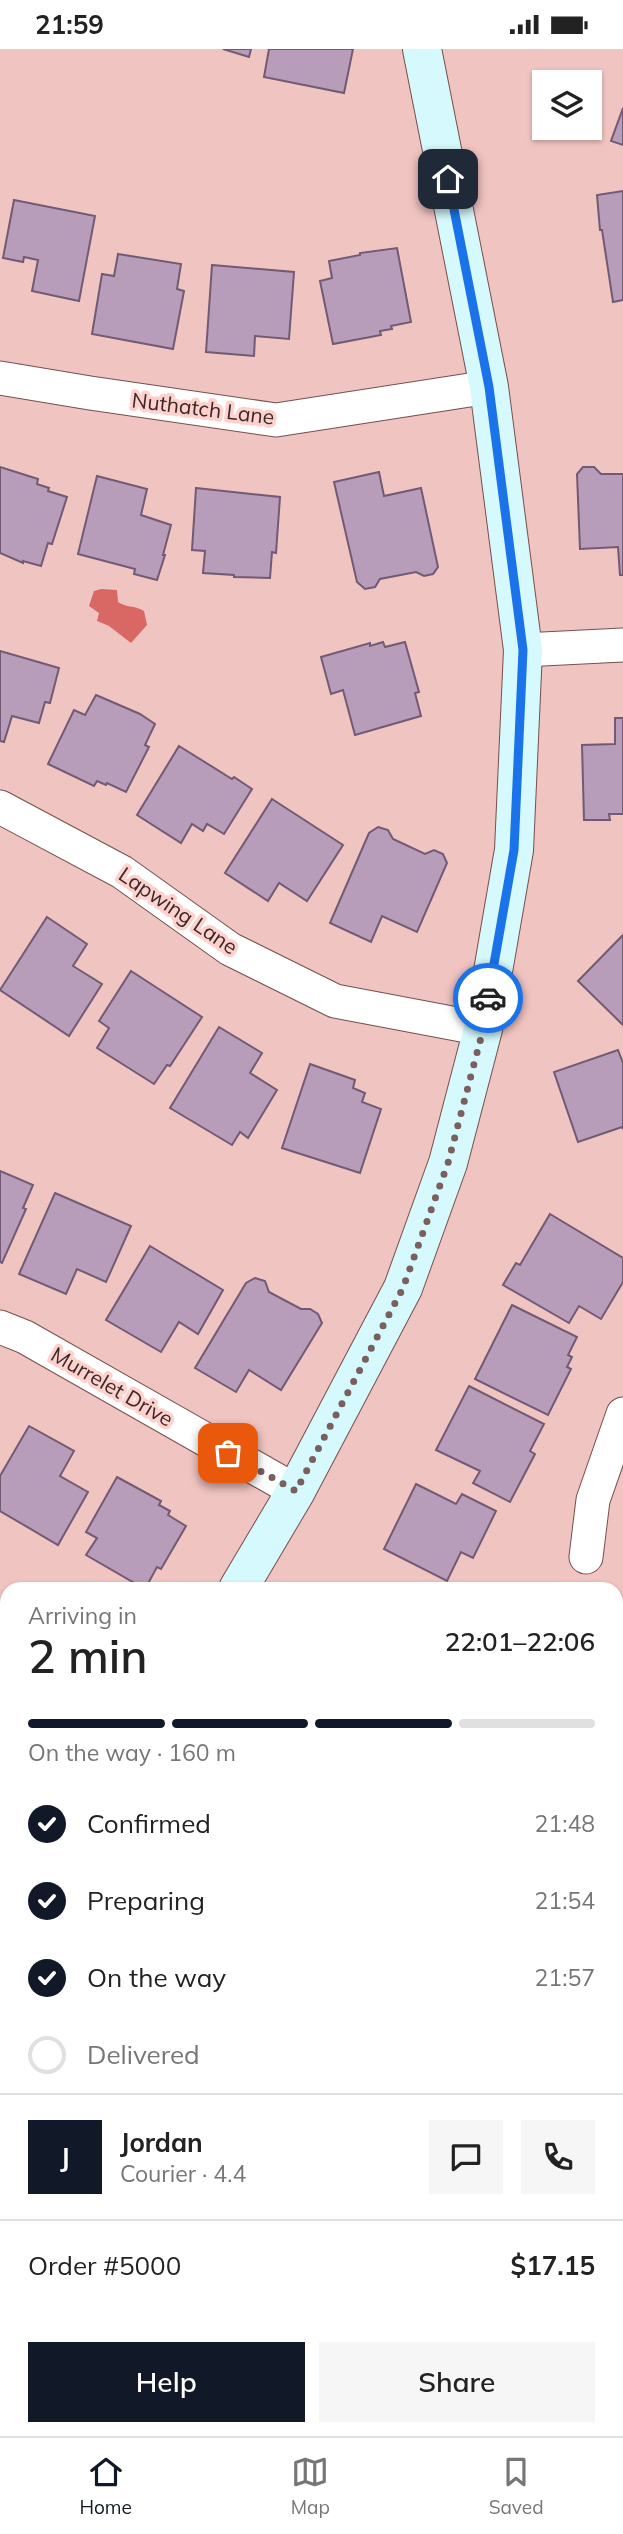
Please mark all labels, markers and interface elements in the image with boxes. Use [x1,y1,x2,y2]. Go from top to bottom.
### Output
text: 21:59 [35,8,104,41]
map controls [532,70,602,140]
button: layers [532,70,602,140]
pin [418,149,478,209]
icon: home [429,160,467,198]
street label: Nuthatch Lane [130,386,276,430]
street label: Lapwing Lane [114,861,243,960]
courier [453,963,523,1033]
icon: car [469,979,507,1017]
street label: Murrelet Drive [47,1341,178,1432]
pin [198,1423,258,1483]
icon: bag [209,1434,247,1472]
text: Arriving in [28,1601,137,1630]
text: 22:01–22:06 [445,1625,595,1658]
text: 2 min [28,1627,147,1685]
text: On the way · 160 m [28,1738,236,1767]
icon: check [28,1805,66,1843]
text: Confirmed [87,1807,211,1840]
text: 21:48 [535,1809,595,1838]
icon: check [28,1882,66,1920]
text: Preparing [87,1884,205,1917]
text: 21:54 [535,1886,595,1915]
icon: check [28,1959,66,1997]
text: On the way [87,1961,226,1994]
text: 21:57 [535,1963,595,1992]
text: Delivered [87,2038,200,2071]
button: chat [429,2120,503,2194]
button: phone [521,2120,595,2194]
text: Jordan [120,2126,203,2159]
text: J [60,2141,70,2174]
text: Courier · 4.4 [120,2159,246,2188]
text: Order #5000 [28,2249,181,2282]
text: $17.15 [511,2249,595,2282]
button: Help [28,2342,305,2422]
button: Share [319,2342,595,2422]
tab: Home [79,2453,132,2519]
tab: Map [291,2453,330,2519]
tab: Saved [489,2453,544,2519]

